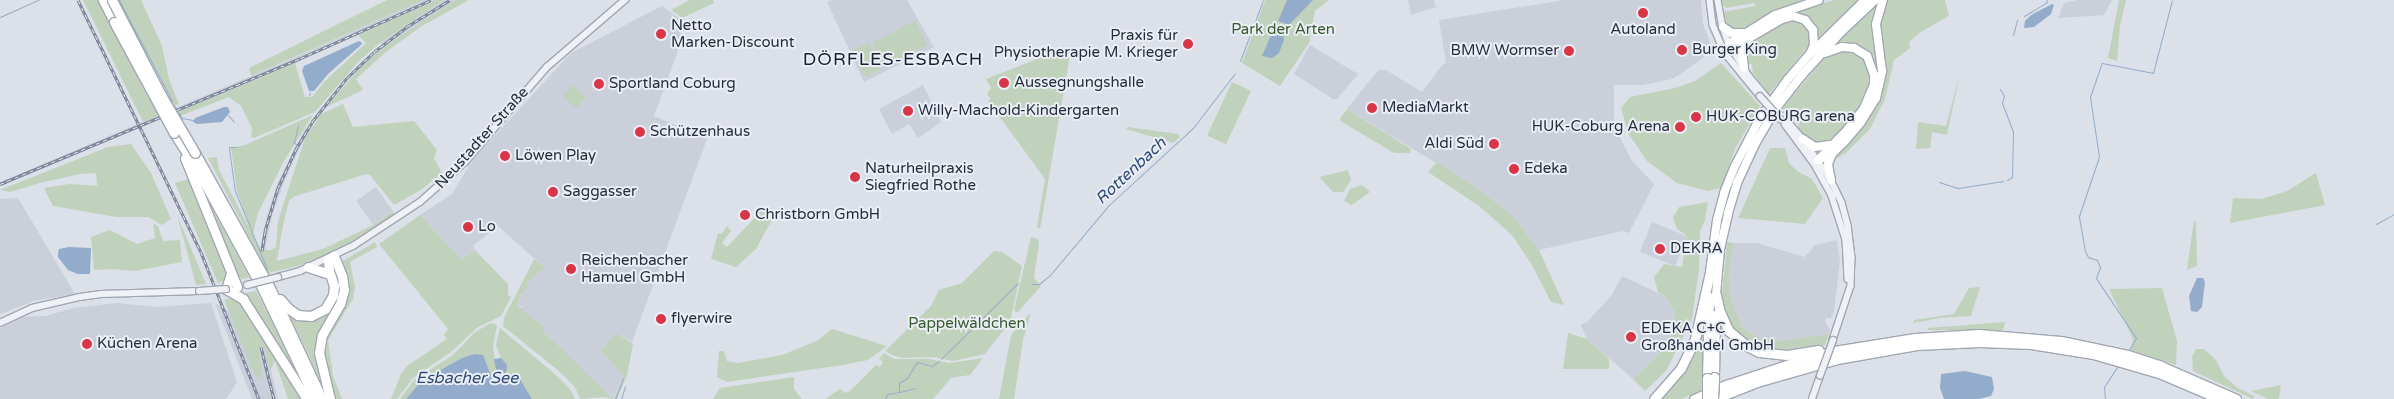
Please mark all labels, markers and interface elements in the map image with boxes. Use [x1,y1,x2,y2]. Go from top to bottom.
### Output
marker: Autoland [1637,7,1649,19]
place label: Netto Marken-Discount [671,16,794,51]
park label: Park der Arten [1231,21,1335,39]
place label: Autoland [1610,21,1676,39]
place label: Praxis für Physiotherapie M. Krieger [994,26,1178,61]
marker: Netto Marken-Discount [655,28,667,40]
marker: Praxis für Physiotherapie M. Krieger [1182,38,1194,50]
place label: Burger King [1692,41,1777,59]
place label: BMW Wormser [1450,42,1559,60]
marker: Burger King [1676,44,1688,56]
marker: BMW Wormser [1563,45,1575,57]
district label: DÖRFLES-ESBACH [801,48,985,70]
place label: Aussegnungshalle [1014,74,1144,92]
place label: Sportland Coburg [609,75,736,93]
marker: Aussegnungshalle [998,77,1010,89]
marker: Sportland Coburg [593,78,605,90]
street label: Neustadter Straße [432,84,532,192]
place label: MediaMarkt [1382,99,1469,117]
place label: Willy-Machold-Kindergarten [918,102,1119,120]
marker: MediaMarkt [1366,102,1378,114]
marker: Willy-Machold-Kindergarten [902,105,914,117]
place label: HUK-COBURG arena [1706,108,1855,126]
marker: HUK-COBURG arena [1690,111,1702,123]
place label: HUK-Coburg Arena [1532,118,1670,136]
marker: HUK-Coburg Arena [1674,121,1686,133]
place label: Schützenhaus [650,123,750,141]
marker: Schützenhaus [634,126,646,138]
water label: Rottenbach [1092,134,1170,208]
place label: Aldi Süd [1424,135,1484,153]
marker: Aldi Süd [1488,138,1500,150]
place label: Löwen Play [515,147,596,165]
marker: Löwen Play [499,150,511,162]
place label: Naturheilpraxis Siegfried Rothe [865,159,976,194]
place label: Edeka [1524,160,1568,178]
marker: Edeka [1508,163,1520,175]
marker: Naturheilpraxis Siegfried Rothe [849,171,861,183]
place label: Saggasser [563,183,637,201]
marker: Saggasser [547,186,559,198]
place label: Christborn GmbH [755,206,880,224]
marker: Christborn GmbH [739,209,751,221]
place label: Lo [478,218,496,236]
marker: Lo [462,221,474,233]
place label: DEKRA [1670,240,1723,258]
marker: DEKRA [1654,243,1666,255]
place label: Reichenbacher Hamuel GmbH [581,251,688,286]
marker: Reichenbacher Hamuel GmbH [565,263,577,275]
place label: flyerwire [671,310,732,328]
marker: flyerwire [655,313,667,325]
park label: Pappelwäldchen [908,315,1026,333]
place label: EDEKA C+C Großhandel GmbH [1641,319,1774,354]
marker: EDEKA C+C Großhandel GmbH [1625,331,1637,343]
place label: Küchen Arena [97,335,198,353]
marker: Küchen Arena [81,338,93,350]
water label: Esbacher See [416,368,518,388]

